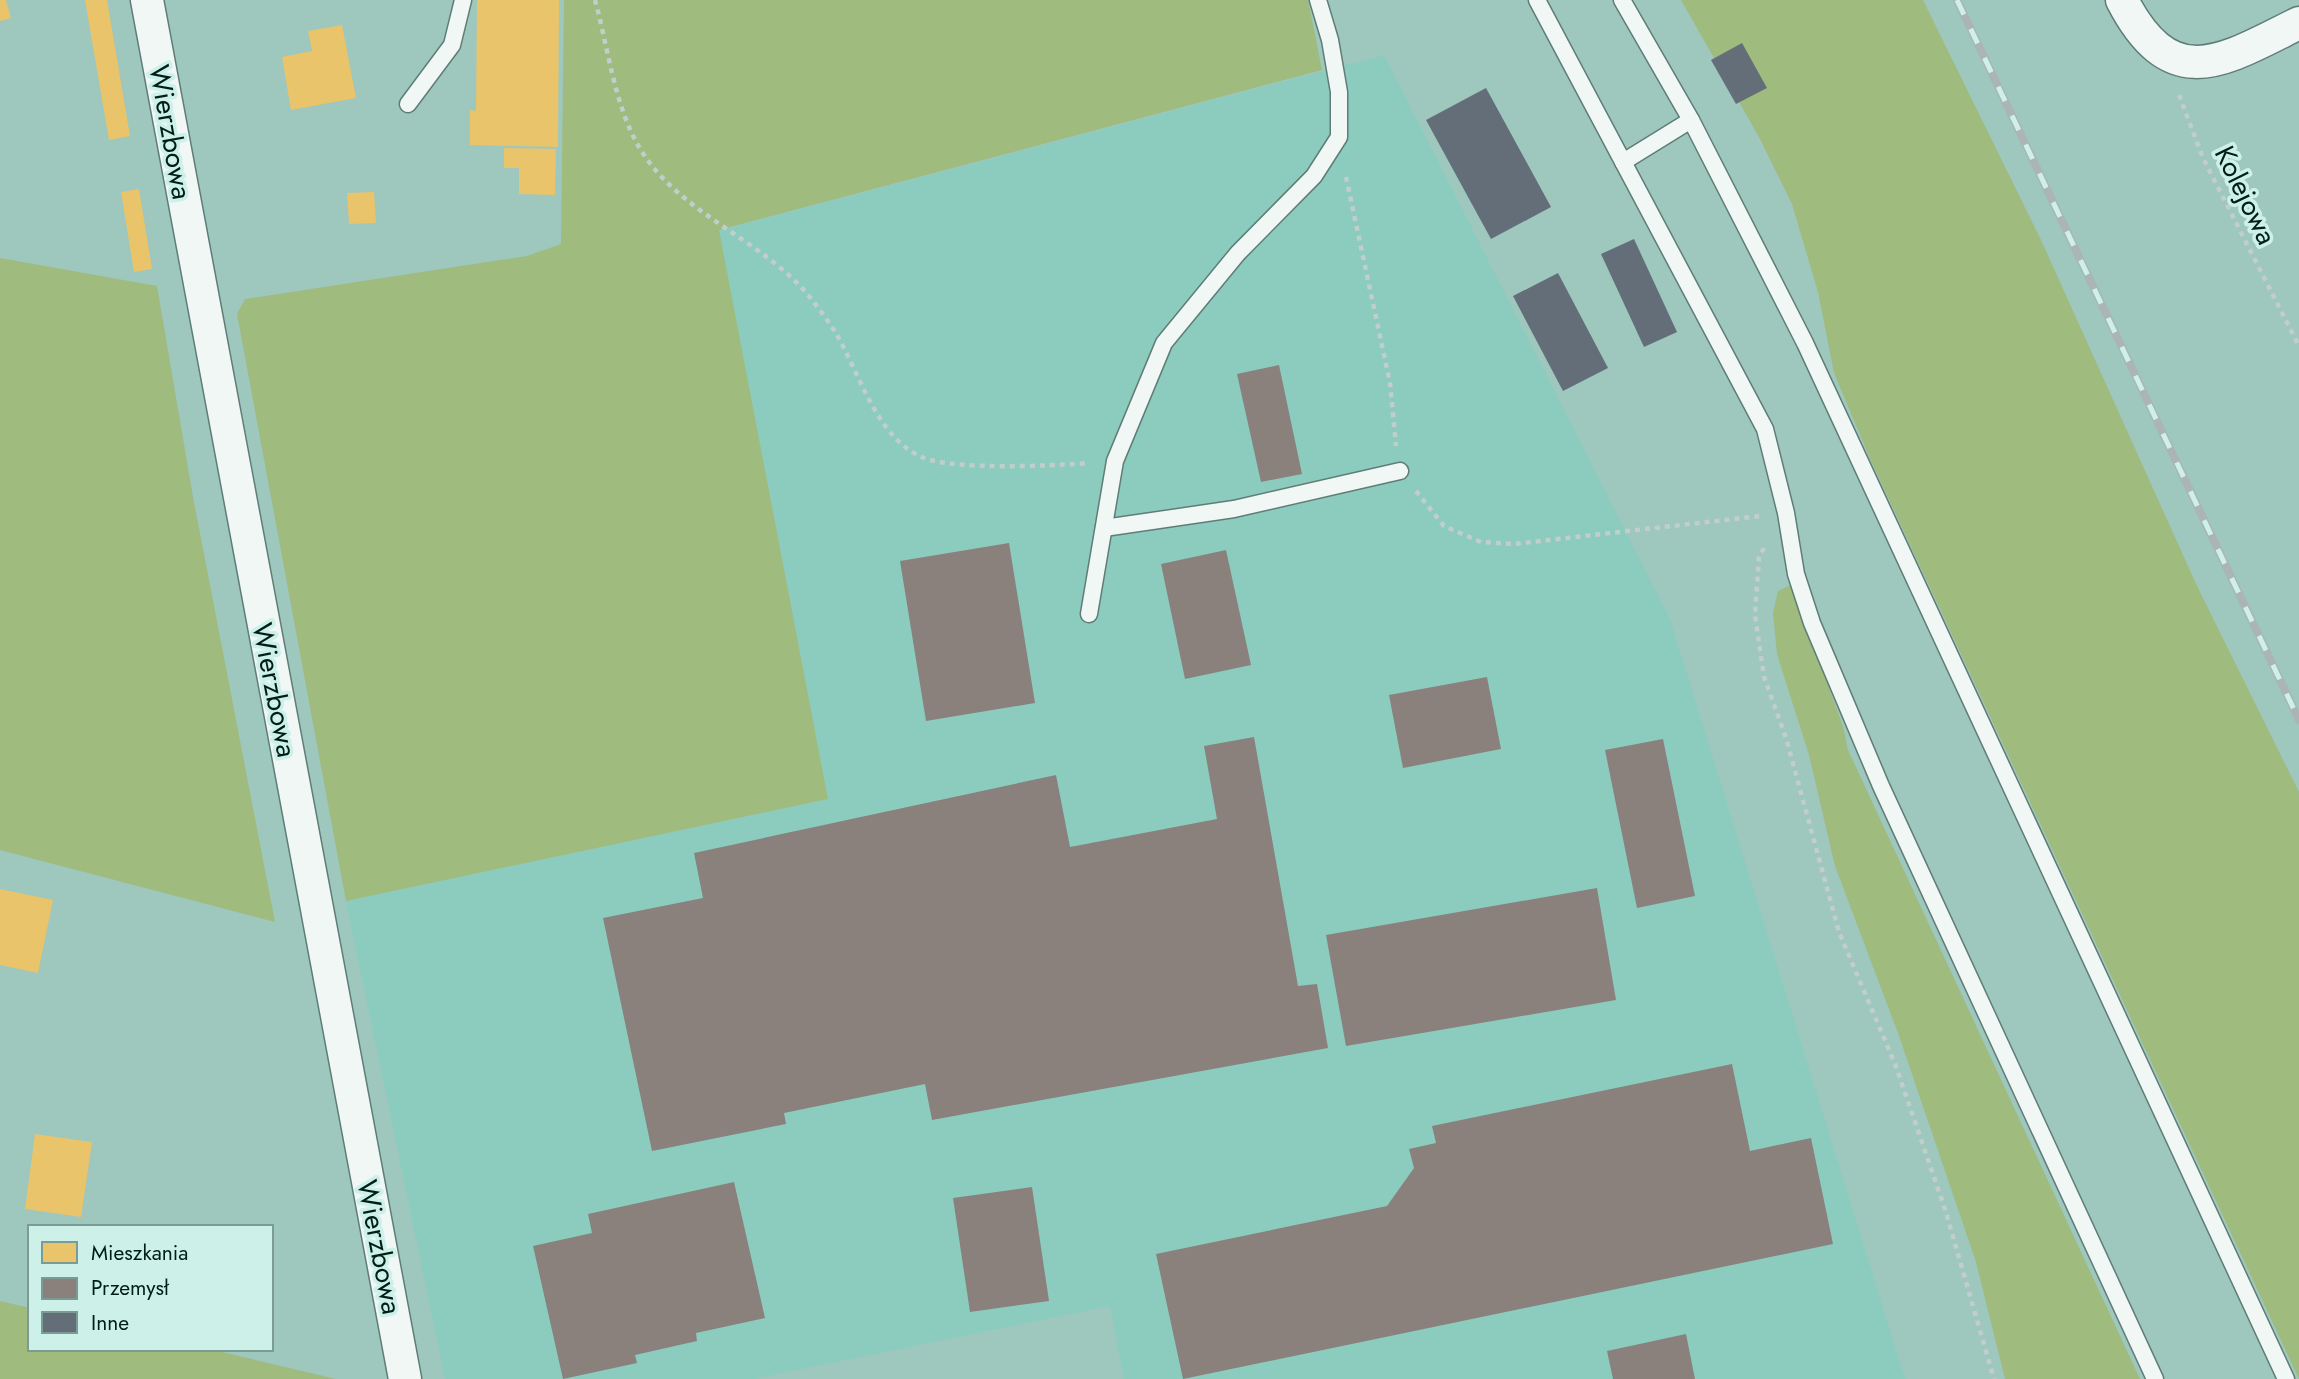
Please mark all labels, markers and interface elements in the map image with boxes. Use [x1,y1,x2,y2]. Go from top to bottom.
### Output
street label: Wierzbowa [139,62,203,203]
street label: Kolejowa [2204,139,2287,252]
street label: Wierzbowa [241,619,308,761]
street label: Wierzbowa [346,1176,413,1318]
legend [28,1225,273,1351]
text: Mieszkania [91,1238,188,1268]
text: Przemysł [91,1273,170,1303]
text: Inne [91,1308,129,1338]

